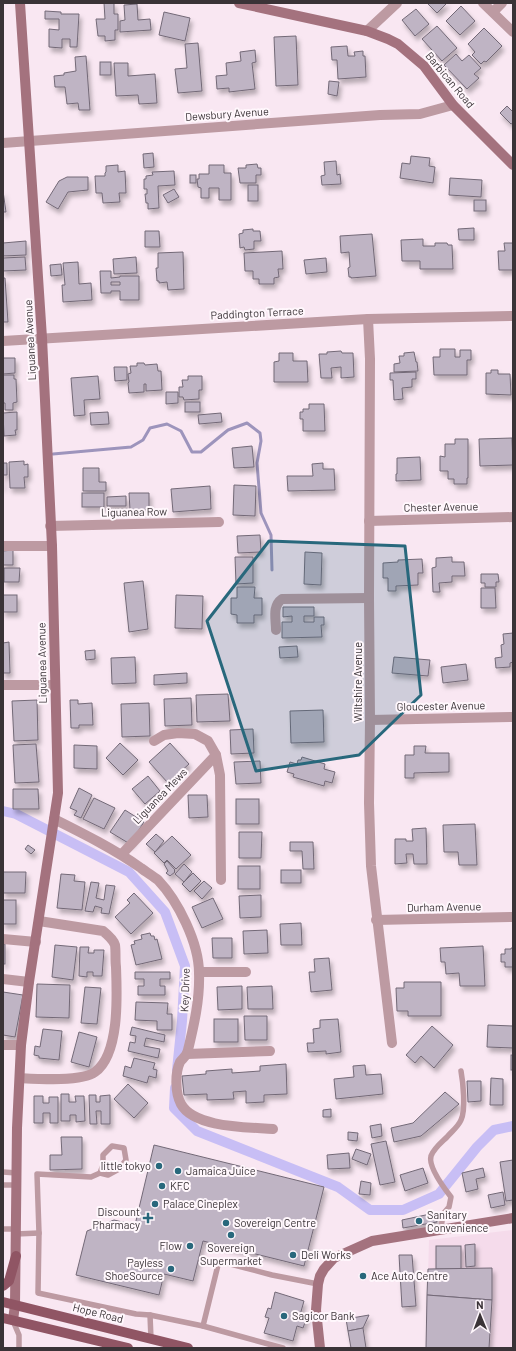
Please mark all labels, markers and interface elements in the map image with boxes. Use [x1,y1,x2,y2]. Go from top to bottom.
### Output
street label: Barbican Road [423,49,478,110]
street label: Dewsbury Avenue [185,104,269,123]
street label: Liguanea Avenue [21,299,38,381]
street label: Paddington Terrace [210,304,304,321]
street label: Chester Avenue [404,499,478,514]
street label: Liguanea Row [101,504,167,519]
street label: Liguanea Avenue [34,622,49,704]
street label: Wiltshire Avenue [351,642,364,722]
street label: Gloucester Avenue [397,698,486,713]
street label: Liguanea Mews [130,765,189,826]
street label: Durham Avenue [407,899,481,914]
street label: Key Drive [177,968,192,1012]
place label: little tokyo [101,1159,151,1172]
marker: little tokyo [154,1161,164,1171]
place label: Jamaica Juice [186,1164,256,1177]
marker: Jamaica Juice [173,1166,183,1176]
place label: KFC [170,1179,190,1192]
marker: KFC [157,1181,167,1191]
place label: Palace Cineplex [163,1197,238,1210]
marker: Palace Cineplex [150,1199,160,1209]
place label: Discount Pharmacy [92,1205,140,1231]
place label: Sanitary Convenience [427,1208,489,1234]
marker: Discount Pharmacy [143,1213,153,1223]
place label: Sovereign Centre [234,1216,316,1229]
marker: Sanitary Convenience [414,1216,424,1226]
marker: Sovereign Centre [221,1218,231,1228]
marker: Sovereign Supermarket [226,1230,236,1240]
place label: Flow [160,1239,182,1252]
marker: Flow [185,1241,195,1251]
place label: Sovereign Supermarket [200,1241,262,1267]
place label: Deli Works [301,1248,351,1261]
marker: Deli Works [288,1250,298,1260]
place label: Payless ShoeSource [105,1256,163,1282]
marker: Payless ShoeSource [166,1264,176,1274]
place label: Ace Auto Centre [371,1269,448,1282]
marker: Ace Auto Centre [358,1271,368,1281]
north arrow [460,1295,500,1335]
text: N [476,1298,484,1311]
street label: Hope Road [72,1300,125,1325]
place label: Sagicor Bank [292,1309,355,1322]
marker: Sagicor Bank [279,1311,289,1321]

